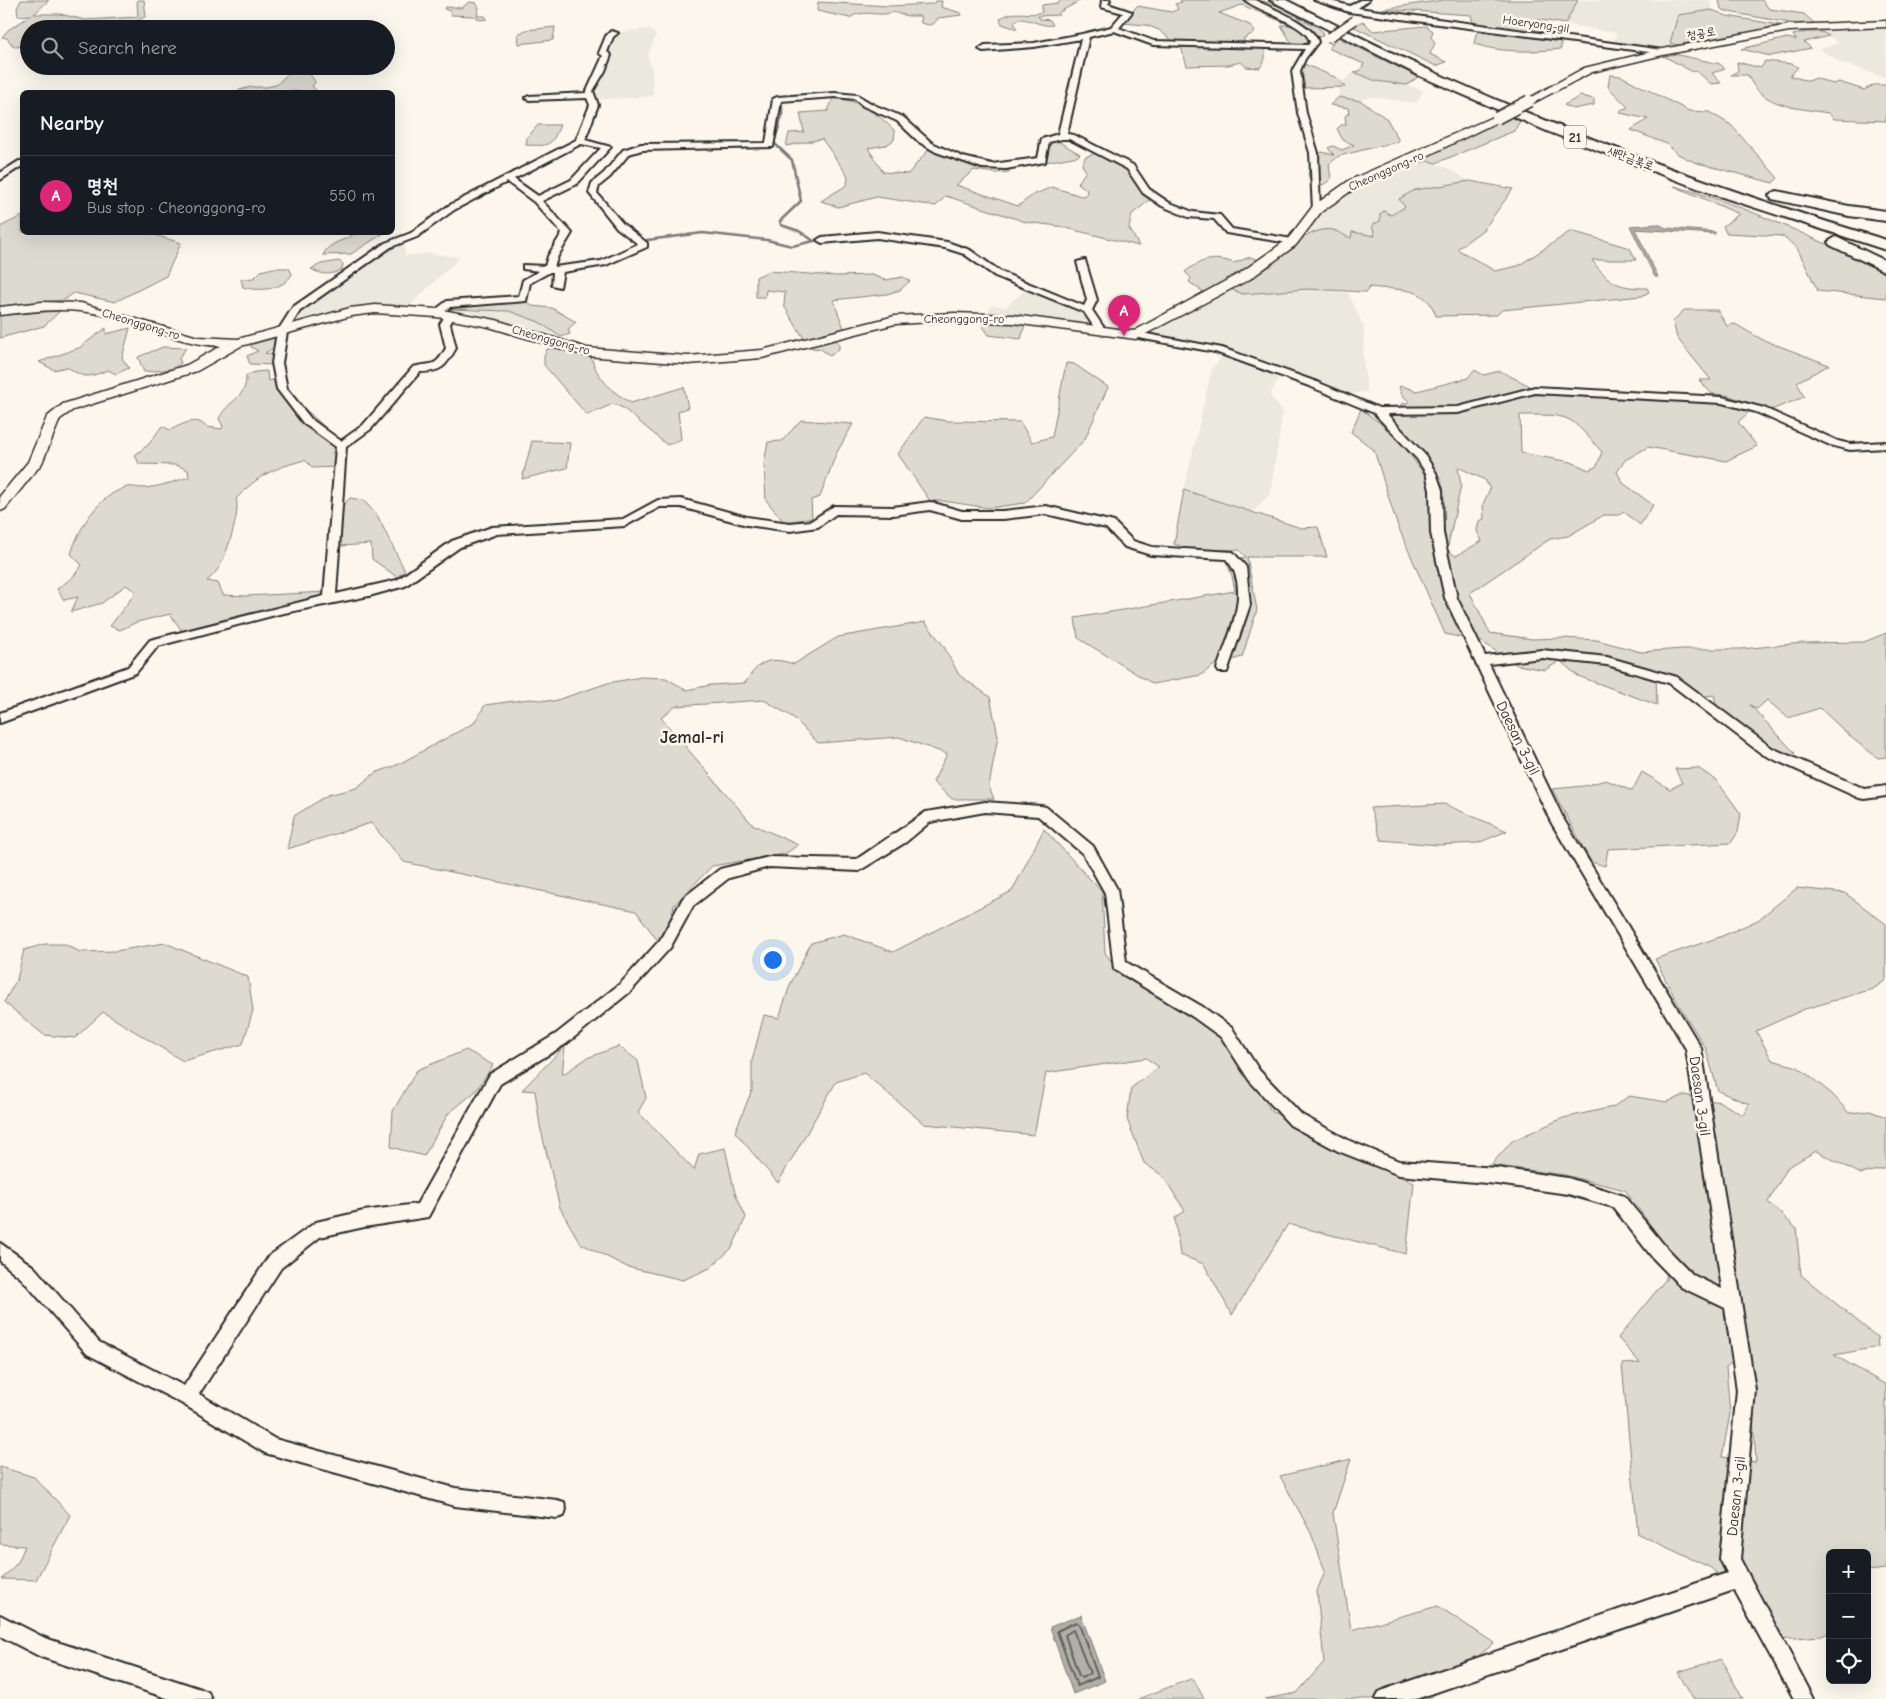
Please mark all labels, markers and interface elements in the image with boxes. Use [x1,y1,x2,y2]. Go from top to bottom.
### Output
street label: Hoeryong-gil [1502,12,1570,36]
search box [20,20,395,75]
street label: 청공로 [1686,24,1716,42]
icon: search [38,34,66,62]
text: Search here [78,37,177,59]
text: Nearby [40,111,104,135]
road number: 21 [1564,125,1586,148]
street label: 새만금북로 [1606,143,1656,173]
street label: Cheonggong-ro [1346,148,1426,194]
text: 명천 [87,175,118,197]
text: A [52,187,60,205]
text: 550 m [329,187,375,205]
text: Bus stop · Cheonggong-ro [87,199,266,217]
pin: A [1108,295,1140,336]
street label: Cheonggong-ro [100,306,182,342]
street label: Cheonggong-ro [924,312,1004,326]
street label: Cheonggong-ro [510,322,592,358]
street label: Daesan 3-gil [1492,698,1544,778]
district label: Jemal-ri [660,727,724,748]
your location [760,947,786,973]
street label: Daesan 3-gil [1686,1055,1714,1137]
street label: Daesan 3-gil [1723,1455,1749,1537]
map controls [1826,1549,1871,1684]
button: + [1826,1549,1871,1594]
button: − [1826,1594,1871,1639]
button: locate [1826,1639,1871,1684]

